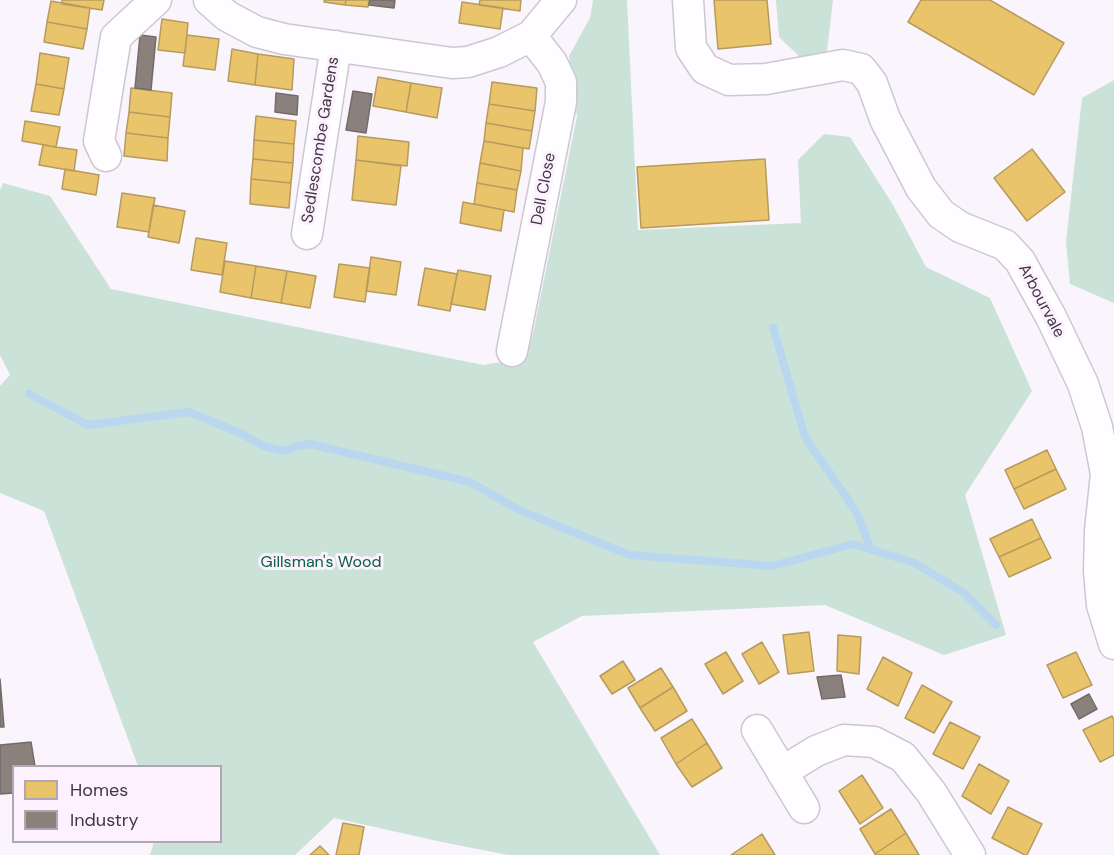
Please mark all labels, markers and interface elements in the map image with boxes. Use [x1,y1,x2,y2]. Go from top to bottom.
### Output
street label: Sedlescombe Gardens [298,55,344,225]
street label: Dell Close [528,151,560,227]
street label: Arbourvale [1014,261,1068,341]
park label: Gillsman's Wood [261,553,381,573]
legend [12,765,222,843]
text: Homes [70,778,128,802]
text: Industry [70,808,139,832]

